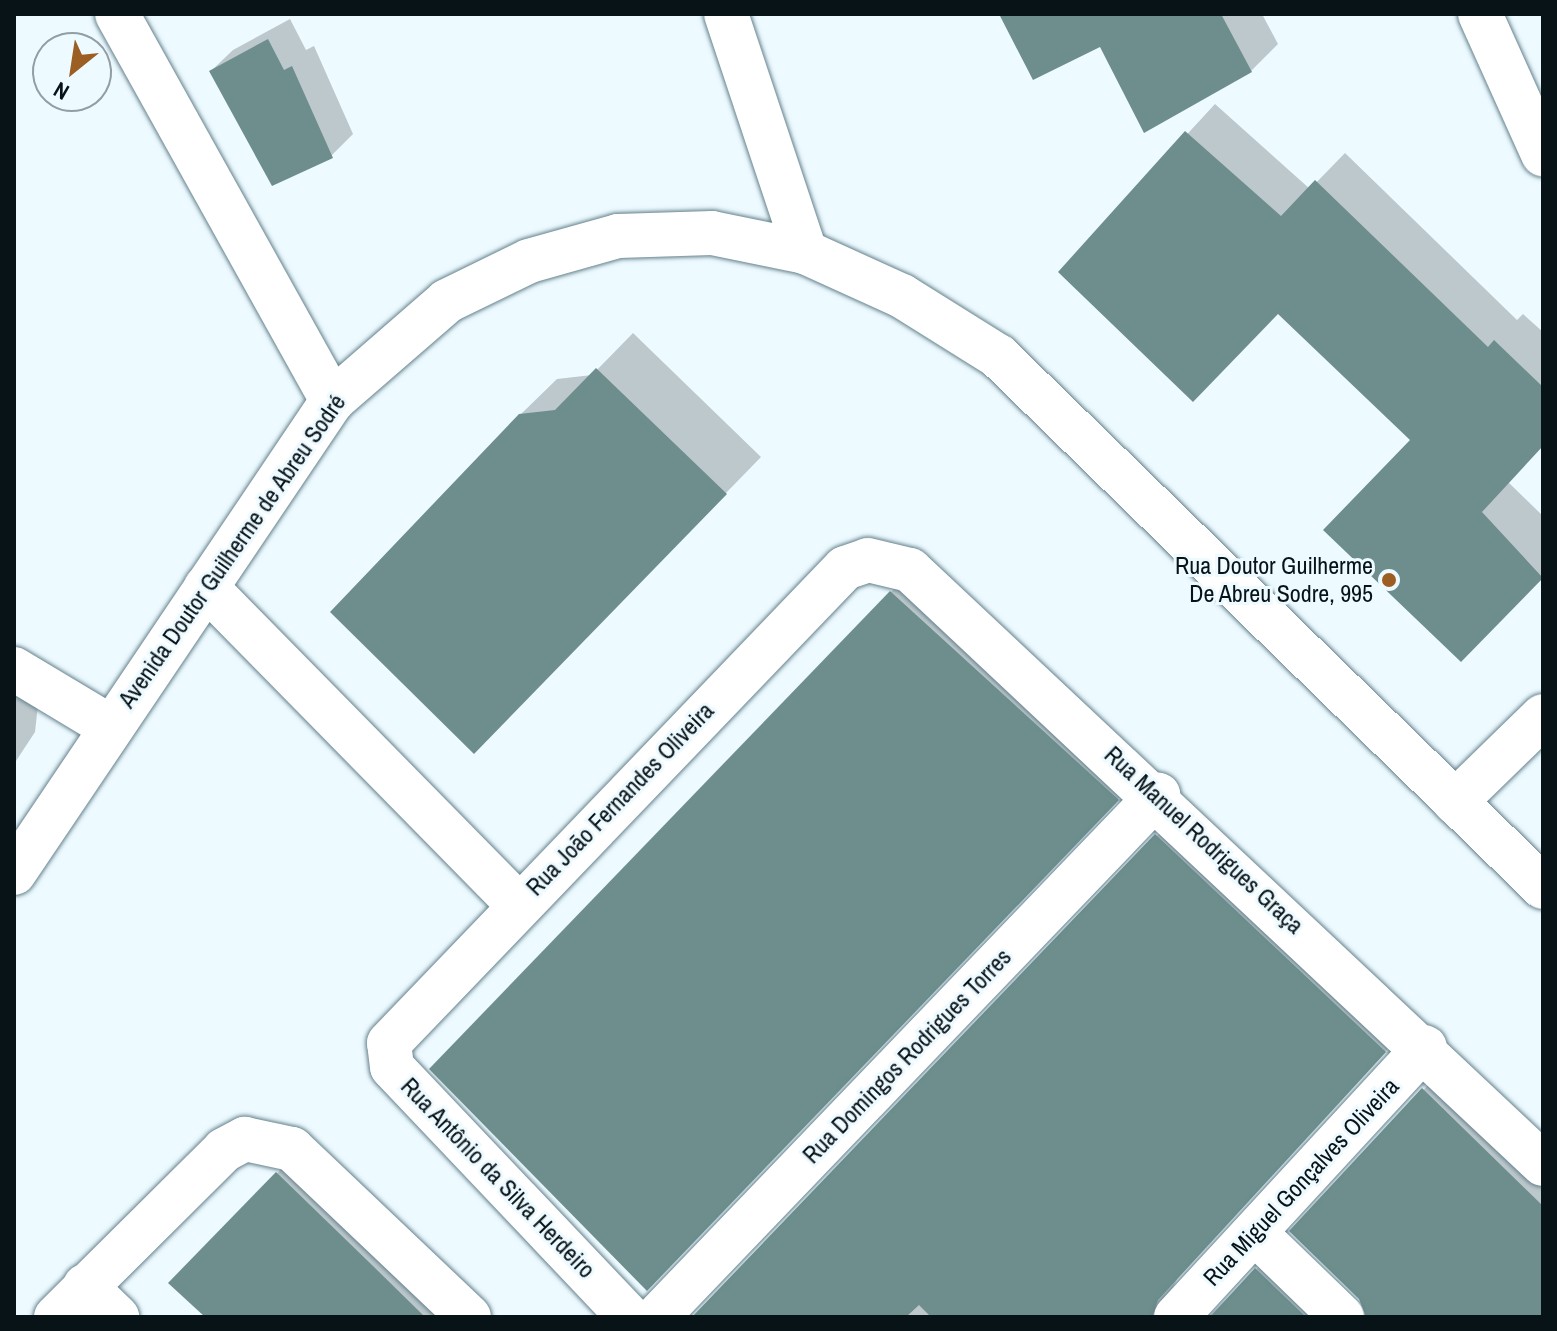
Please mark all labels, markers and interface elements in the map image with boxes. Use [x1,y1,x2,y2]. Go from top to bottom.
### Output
north arrow [32,32,112,112]
text: N [48,75,74,107]
street label: Avenida Doutor Guilherme de Abreu Sodré [112,388,352,714]
place label: Rua Doutor Guilherme De Abreu Sodre, 995 [1175,552,1373,608]
marker: Rua Doutor Guilherme De Abreu Sodre, 995 [1380,571,1398,589]
street label: Rua João Fernandes Oliveira [520,696,720,902]
street label: Rua Manuel Rodrigues Graça [1099,740,1309,940]
street label: Rua Domingos Rodrigues Torres [797,943,1017,1169]
street label: Rua Antônio da Silva Herdeiro [395,1072,601,1284]
street label: Rua Miguel Gonçalves Oliveira [1197,1072,1405,1292]

